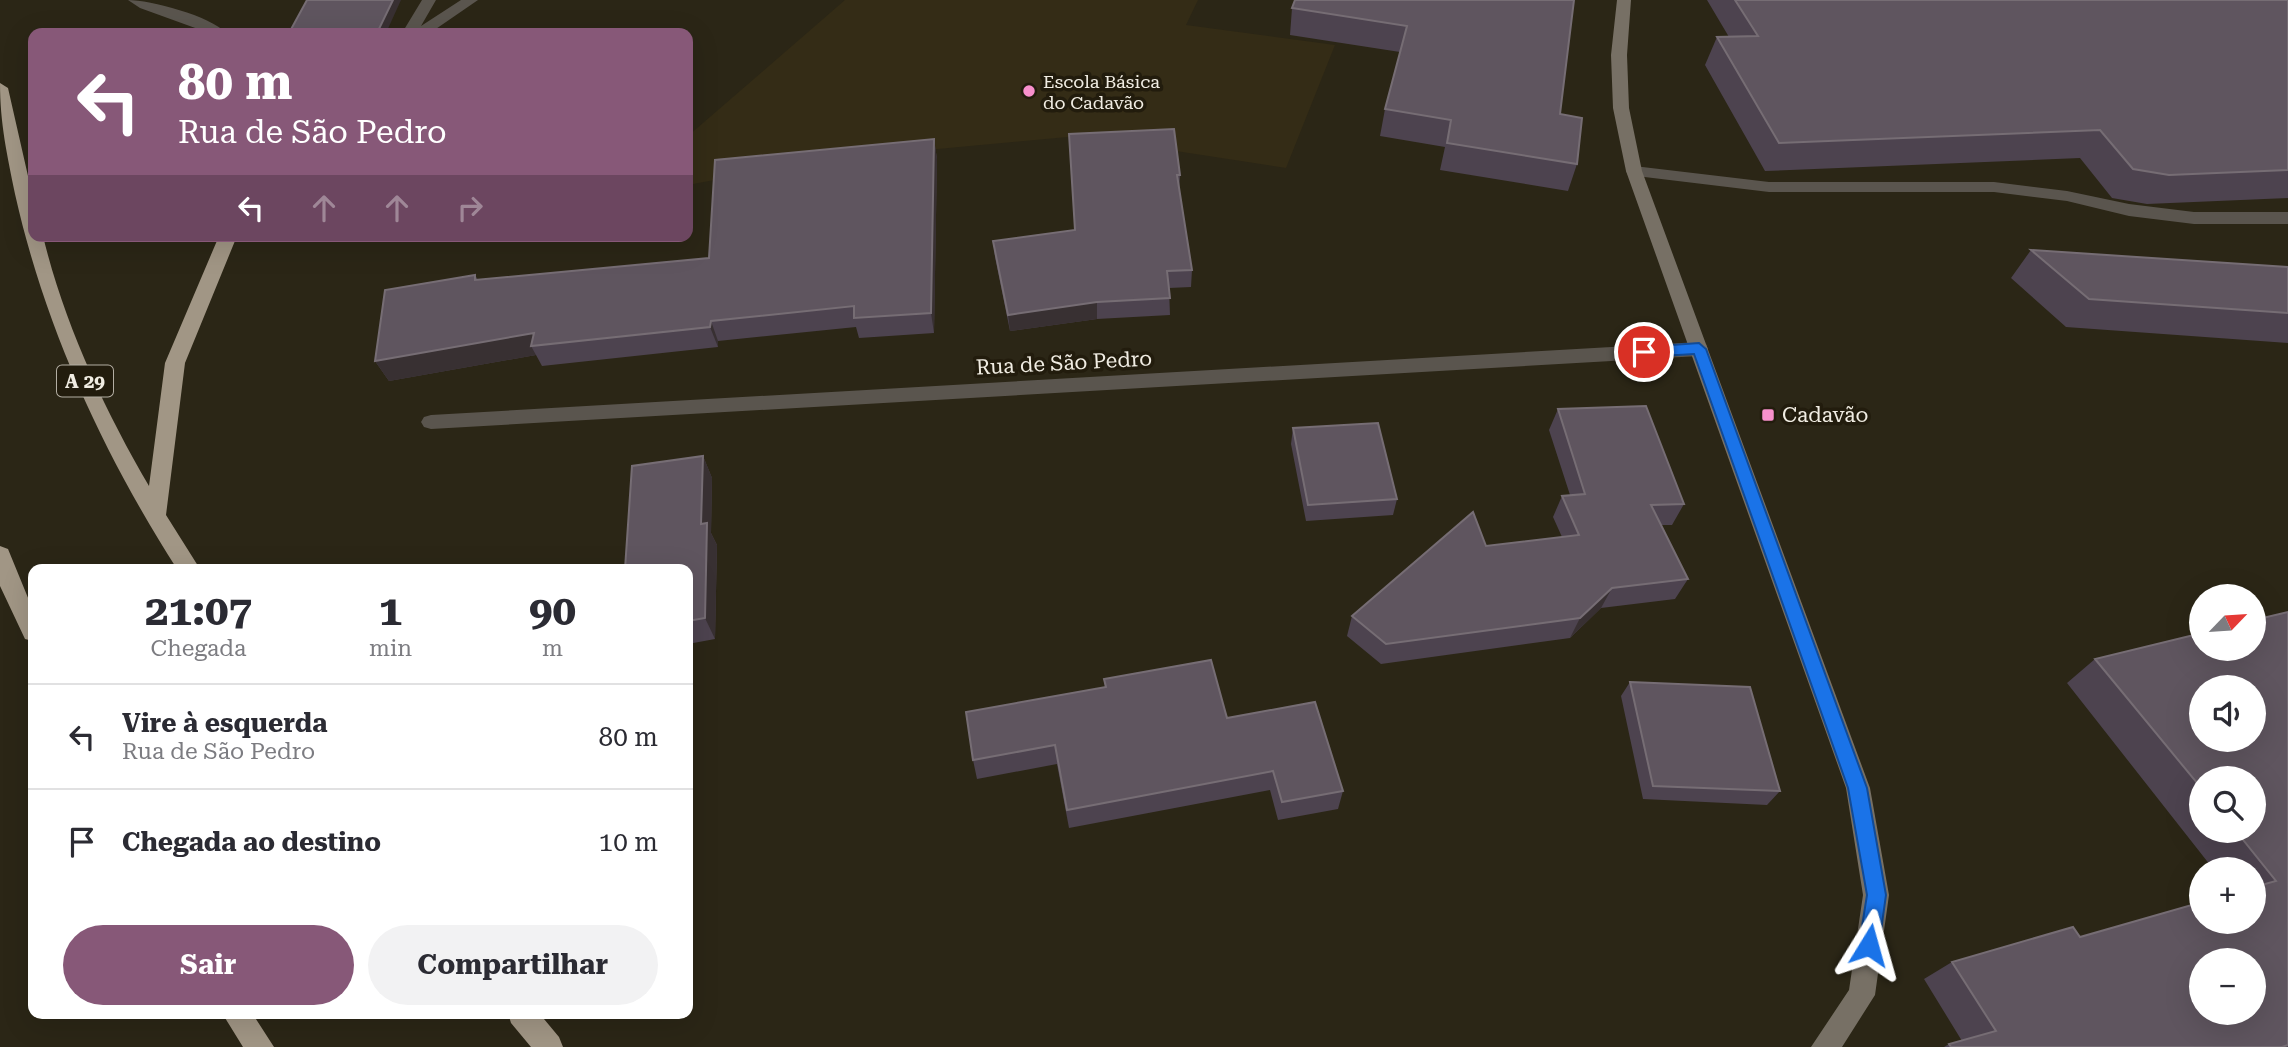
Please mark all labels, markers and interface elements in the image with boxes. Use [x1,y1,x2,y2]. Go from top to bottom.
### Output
text: 80 m [178,54,293,111]
icon: left [63,56,154,147]
place label: Escola Básica do Cadavão [1043,71,1160,113]
marker: Escola Básica do Cadavão [1021,83,1037,99]
text: Rua de São Pedro [178,113,447,151]
icon: left [232,189,270,227]
icon: ahead [305,189,343,227]
icon: ahead [378,189,416,227]
icon: right [451,189,489,227]
pin [1614,322,1674,382]
icon: arrive [1625,333,1663,371]
street label: Rua de São Pedro [975,346,1153,380]
road number: A 29 [57,366,113,396]
place label: Cadavão [1782,403,1868,427]
marker: Cadavão [1760,407,1776,423]
north arrow [2189,584,2266,662]
map controls [2189,584,2266,1025]
text: 21:07 [145,586,252,635]
text: 1 [379,586,402,635]
text: 90 [529,586,576,635]
text: Chegada [150,635,247,662]
text: min [369,635,412,662]
text: m [542,635,563,662]
button: sound [2189,675,2266,752]
text: Vire à esquerda [122,708,327,738]
icon: left [63,718,101,756]
text: 80 m [599,722,658,752]
text: Rua de São Pedro [122,738,315,765]
button: search [2189,766,2266,843]
icon: arrive [63,823,101,861]
text: Chegada ao destino [122,827,381,857]
text: 10 m [599,827,658,857]
button: + [2189,857,2266,934]
position arrow [1832,908,1906,982]
button: Sair [63,925,354,1005]
button: Compartilhar [368,925,658,1005]
button: − [2189,948,2266,1025]

